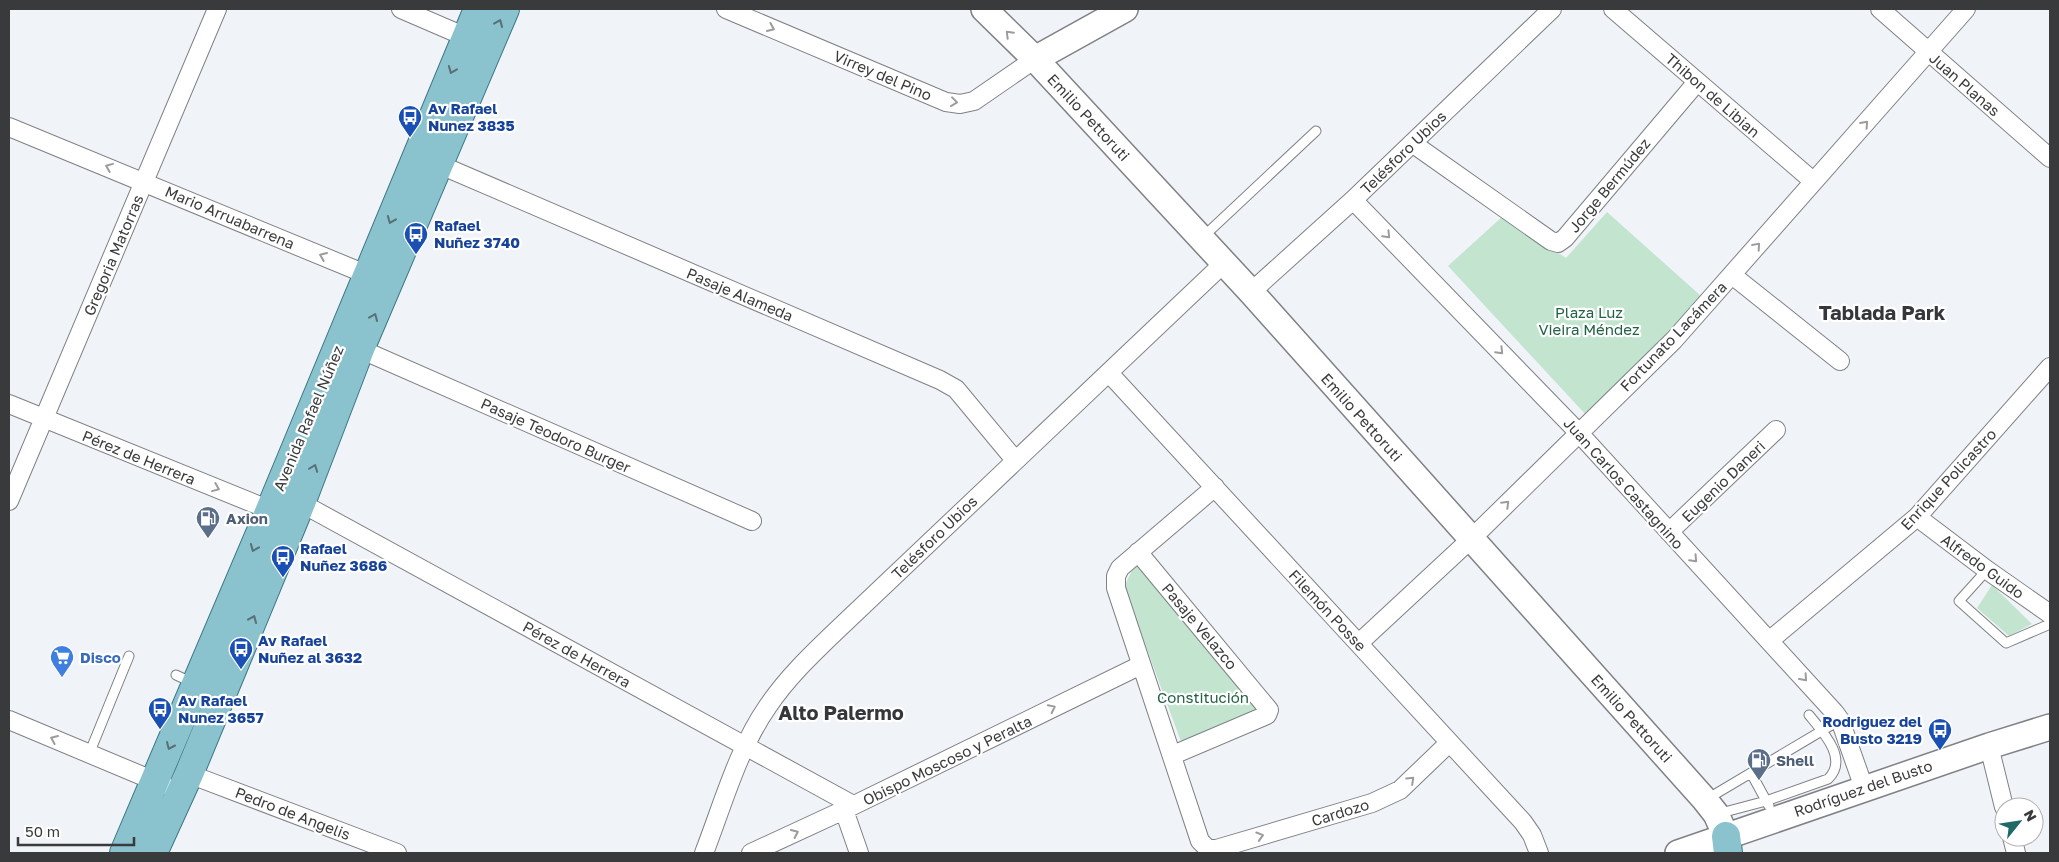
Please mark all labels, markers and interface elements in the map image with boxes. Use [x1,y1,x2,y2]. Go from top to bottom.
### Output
one-way arrow [493,19,504,28]
one-way arrow [766,21,775,32]
one-way arrow [1006,31,1015,40]
street label: Virrey del Pino [831,46,935,104]
street label: Juan Planas [1926,48,2004,120]
street label: Thibon de Libian [1662,49,1764,141]
one-way arrow [448,65,459,74]
street label: Emilio Pettoruti [1044,70,1134,164]
one-way arrow [950,96,958,107]
place label: Av Rafael Nunez 3835 [428,99,515,134]
bus stop icon: Av Rafael Nunez 3835 [397,104,423,138]
street label: Telésforo Ubios [1357,107,1450,197]
one-way arrow [1859,120,1868,129]
street label: Jorge Bermúdez [1564,134,1654,236]
one-way arrow [105,163,113,173]
street label: Mario Arruabarrena [163,182,297,252]
street label: Gregoria Matorras [79,192,147,318]
one-way arrow [386,215,397,224]
place label: Rafael Nuñez 3740 [434,216,520,251]
bus stop icon: Rafael Nuñez 3740 [403,221,429,255]
one-way arrow [1381,229,1390,238]
one-way arrow [1752,242,1761,251]
one-way arrow [319,252,328,263]
street label: Pasaje Alameda [684,263,796,325]
street label: Fortunato Lacámera [1616,277,1730,395]
district label: Tablada Park [1819,300,1946,324]
park label: Plaza Luz Vieira Méndez [1538,303,1640,338]
one-way arrow [367,313,378,322]
street label: Avenida Rafael Núñez [269,342,347,493]
one-way arrow [1494,346,1503,355]
street label: Emilio Pettoruti [1318,369,1406,465]
street label: Pasaje Teodoro Burger [478,394,634,476]
street label: Juan Carlos Castagnino [1560,414,1688,552]
street label: Enrique Policastro [1896,425,2000,533]
street label: Pérez de Herrera [80,426,198,488]
street label: Eugenio Daneri [1678,437,1768,525]
one-way arrow [308,464,318,473]
one-way arrow [211,482,220,493]
street label: Telésforo Ubios [888,492,981,582]
one-way arrow [1500,501,1509,510]
fuel station icon: Axion [195,505,221,539]
place label: Axion [226,509,268,527]
street label: Alfredo Guido [1938,530,2028,602]
place label: Rafael Nuñez 3686 [300,539,387,574]
one-way arrow [249,543,260,552]
bus stop icon: Rafael Nuñez 3686 [270,544,296,578]
one-way arrow [1688,553,1697,562]
street label: Filemón Posse [1286,566,1371,655]
street label: Pasaje Velazco [1159,579,1241,673]
one-way arrow [247,615,257,623]
street label: Pérez de Herrera [520,617,634,691]
place label: Av Rafael Nuñez al 3632 [258,631,362,666]
bus stop icon: Av Rafael Nuñez al 3632 [228,636,254,670]
supermarket icon: Disco [49,644,75,678]
place label: Disco [80,648,121,666]
street label: Emilio Pettoruti [1588,670,1676,766]
one-way arrow [1798,673,1807,682]
park label: Constitución [1157,688,1249,706]
place label: Av Rafael Nunez 3657 [178,691,264,726]
bus stop icon: Av Rafael Nunez 3657 [147,696,173,730]
district label: Alto Palermo [778,700,904,724]
one-way arrow [1047,704,1056,715]
street label: Obispo Moscoso y Peralta [860,711,1034,809]
place label: Rodriguez del Busto 3219 [1822,712,1922,747]
bus stop icon: Rodriguez del Busto 3219 [1927,717,1953,751]
one-way arrow [51,735,59,745]
one-way arrow [165,741,176,750]
fuel station icon: Shell [1746,747,1772,781]
place label: Shell [1776,751,1814,769]
street label: Rodríguez del Busto [1791,756,1935,820]
one-way arrow [1405,777,1414,786]
street label: Pedro de Angelis [233,783,353,843]
street label: Cardozo [1309,795,1371,829]
north arrow [1994,797,2044,847]
text: N [2021,806,2041,824]
scale bar [18,814,134,846]
text: 50 m [25,822,60,840]
one-way arrow [790,828,799,839]
one-way arrow [1255,832,1263,842]

